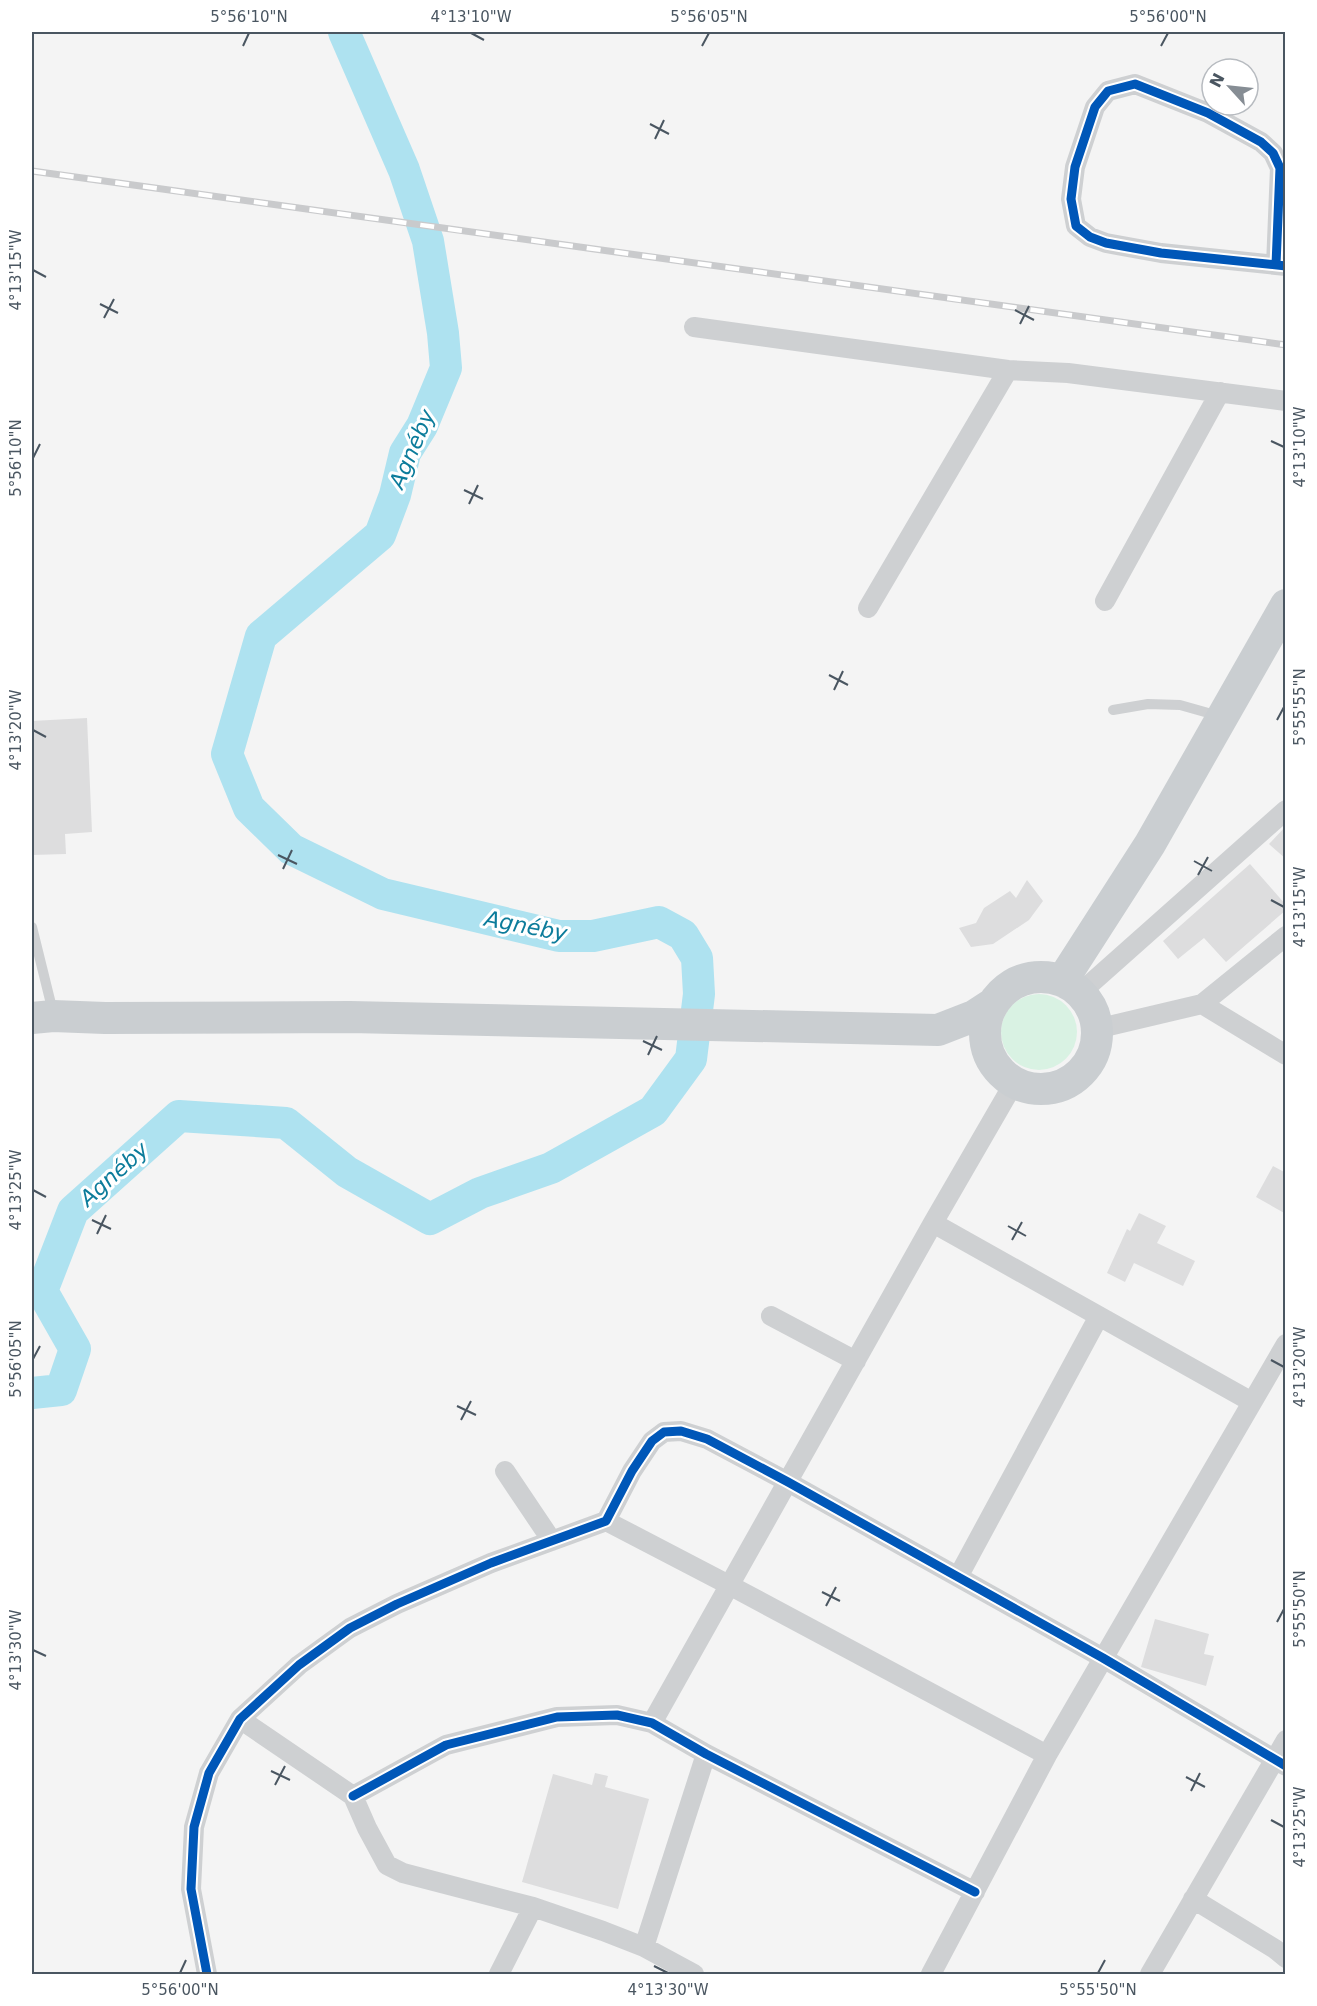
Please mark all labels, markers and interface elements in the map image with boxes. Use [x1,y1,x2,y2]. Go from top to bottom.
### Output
text: 5°56'10"N [210,8,288,26]
text: 4°13'10"W [430,8,512,26]
text: 5°56'05"N [670,8,748,26]
text: 5°56'00"N [1129,8,1207,26]
north arrow [1200,57,1260,117]
text: N [1206,70,1229,91]
text: 4°13'15"W [7,229,25,311]
water label: Agnéby [383,405,440,494]
text: 4°13'10"W [1291,406,1309,488]
text: 5°56'10"N [7,419,25,497]
text: 5°55'55"N [1291,668,1309,746]
text: 4°13'20"W [7,689,25,771]
text: 4°13'15"W [1291,866,1309,948]
water label: Agnéby [481,905,570,946]
water label: Agnéby [73,1136,154,1213]
text: 4°13'25"W [7,1149,25,1231]
text: 5°56'05"N [7,1320,25,1398]
text: 4°13'20"W [1291,1326,1309,1408]
text: 5°55'50"N [1291,1570,1309,1648]
text: 4°13'30"W [7,1609,25,1691]
text: 4°13'25"W [1291,1786,1309,1868]
text: 5°56'00"N [141,1981,219,1999]
text: 4°13'30"W [627,1981,709,1999]
text: 5°55'50"N [1059,1981,1137,1999]

